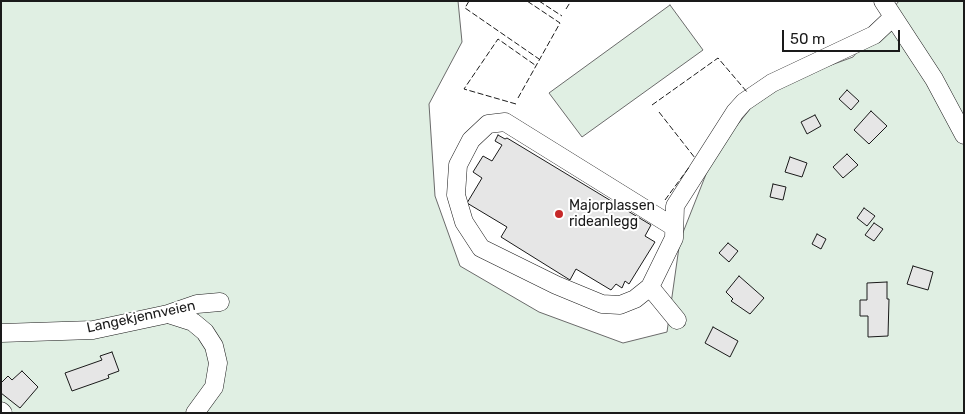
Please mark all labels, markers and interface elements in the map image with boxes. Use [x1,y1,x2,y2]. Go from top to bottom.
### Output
scale bar [785,20,902,52]
text: 50 m [790,30,825,48]
place label: Majorplassen rideanlegg [569,198,655,230]
marker: Majorplassen rideanlegg [553,208,565,220]
street label: Langekjennveien [85,297,197,337]

